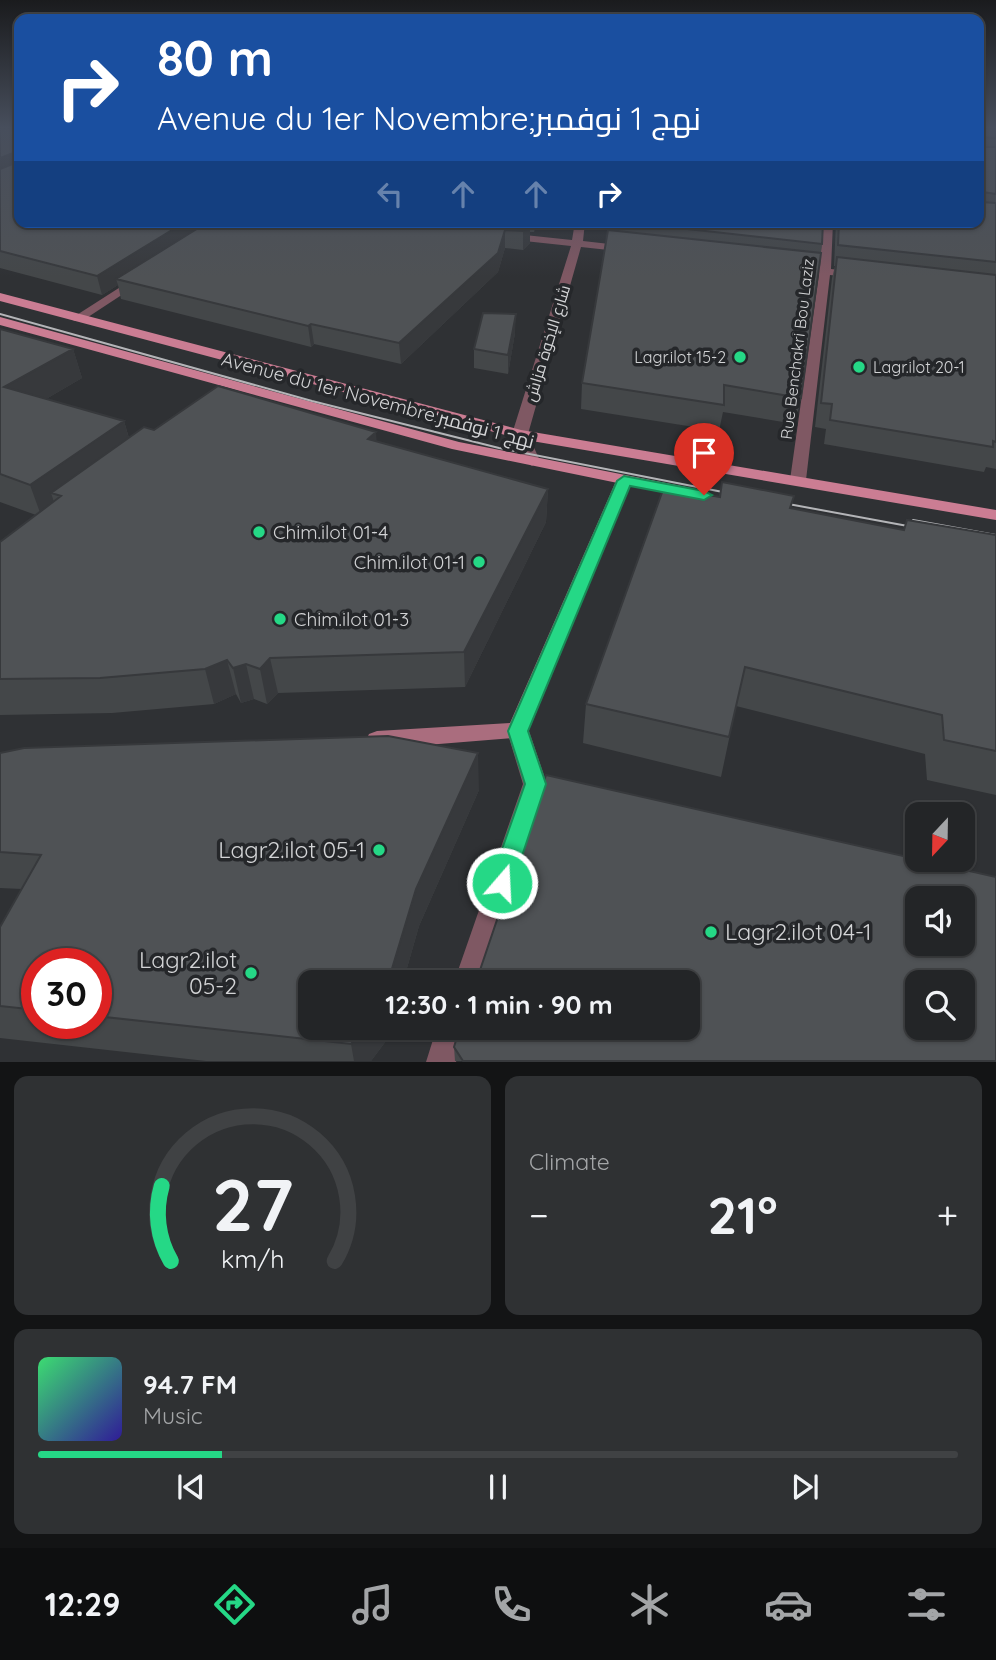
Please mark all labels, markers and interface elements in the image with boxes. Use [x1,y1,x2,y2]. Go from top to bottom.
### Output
text: 80 m [157,27,273,88]
icon: right [42,42,133,133]
text: Avenue du 1er Novembre;نهج 1 نوفمبر [157,98,701,138]
icon: left [371,175,409,213]
icon: ahead [444,175,482,213]
icon: ahead [517,175,555,213]
icon: right [590,175,628,213]
street label: Rue Benchakri Bou Laziz [776,258,818,440]
street label: شارع الإخوة مزاش [520,282,576,404]
street label: Avenue du 1er Novembre;نهج 1 نوفمبر [218,347,537,455]
place label: Lagr.ilot 15-2 [634,347,726,367]
marker: Lagr.ilot 15-2 [732,349,748,365]
place label: Lagr.ilot 20-1 [873,357,965,377]
marker: Lagr.ilot 20-1 [851,359,867,375]
pin [674,423,734,495]
icon: arrive [685,434,723,472]
place label: Chim.ilot 01-4 [273,520,388,544]
marker: Chim.ilot 01-4 [251,524,267,540]
place label: Chim.ilot 01-1 [354,550,465,574]
marker: Chim.ilot 01-1 [471,554,487,570]
place label: Chim.ilot 01-3 [294,607,409,631]
marker: Chim.ilot 01-3 [272,611,288,627]
north arrow [905,802,975,872]
map controls [905,802,975,1040]
place label: Lagr2.ilot 05-1 [218,835,365,864]
marker: Lagr2.ilot 05-1 [371,842,387,858]
position arrow [465,846,539,920]
button: sound [905,886,975,956]
place label: Lagr2.ilot 04-1 [725,917,871,946]
marker: Lagr2.ilot 04-1 [703,924,719,940]
place label: Lagr2.ilot 05-2 [139,945,237,1000]
speed limit sign: 30 [21,948,112,1039]
marker: Lagr2.ilot 05-2 [243,965,259,981]
button: search [905,970,975,1040]
text: 12:30 · 1 min · 90 m [385,988,613,1021]
text: Climate [529,1147,610,1176]
text: 27 [212,1159,293,1250]
text: 21° [708,1182,778,1247]
text: − [529,1191,549,1239]
text: + [937,1191,958,1239]
text: km/h [221,1243,284,1274]
text: 94.7 FM [143,1368,237,1401]
text: Music [143,1401,203,1430]
icon: previous [172,1468,210,1506]
icon: pause [479,1468,517,1506]
icon: next [786,1468,824,1506]
icon: directions [210,1580,259,1629]
icon: music [348,1580,397,1629]
icon: phone [487,1580,536,1629]
icon: climate [625,1580,674,1629]
icon: car [764,1580,813,1629]
icon: filters [902,1580,951,1629]
text: 12:29 [45,1584,121,1624]

